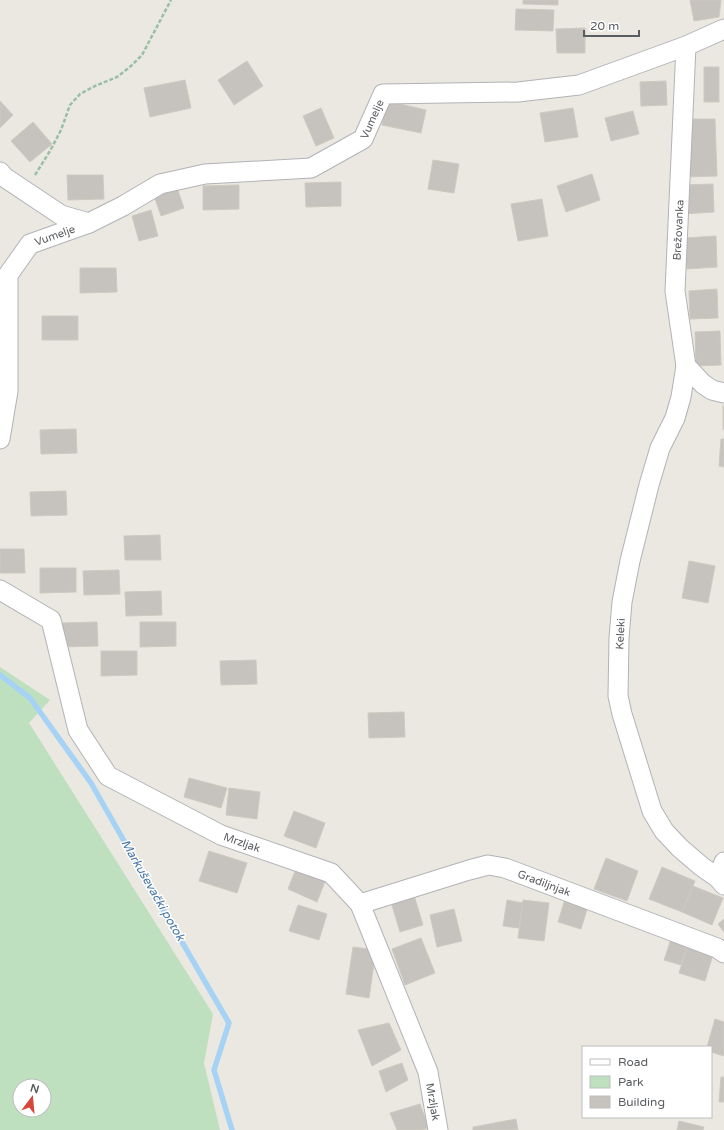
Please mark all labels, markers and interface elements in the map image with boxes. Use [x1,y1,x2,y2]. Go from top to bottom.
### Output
scale bar [584,12,639,38]
text: 20 m [590,19,619,33]
street label: Vumelje [358,97,387,141]
street label: Brežovanka [670,199,687,261]
street label: Vumelje [33,222,77,249]
street label: Keleki [613,618,628,650]
street label: Mrzljak [222,830,262,855]
water label: Markuševački potok [118,837,188,944]
street label: Gradiljnjak [516,867,572,899]
legend [582,1046,712,1118]
text: Road [618,1055,648,1069]
text: Park [618,1075,644,1089]
north arrow [12,1078,52,1118]
text: N [29,1081,41,1096]
street label: Mrzljak [423,1082,442,1122]
text: Building [618,1095,665,1109]

